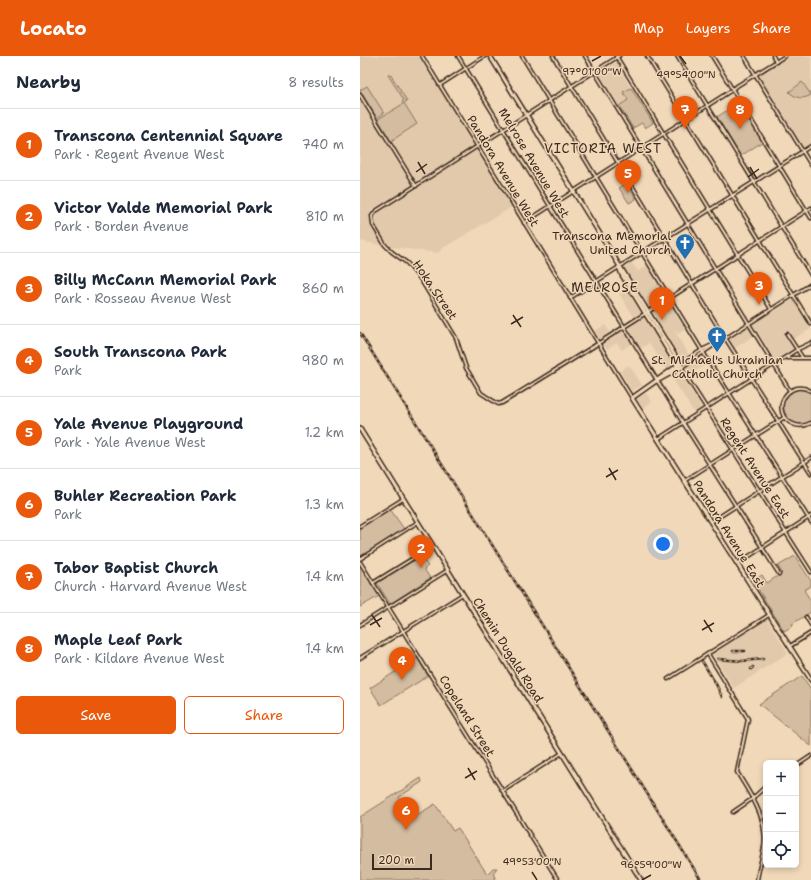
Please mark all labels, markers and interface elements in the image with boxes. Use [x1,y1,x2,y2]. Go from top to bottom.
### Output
text: Locato [20,16,87,41]
text: Map [634,19,664,37]
text: Layers [686,19,730,37]
text: Share [752,19,791,37]
text: 97°01'00"W [562,65,622,78]
text: 49°54'00"N [656,68,716,81]
text: Nearby [16,71,81,93]
text: 8 results [288,74,344,91]
pin: 7 [672,96,698,129]
pin: 8 [727,96,753,129]
street label: Melrose Avenue West [495,105,573,221]
street label: Pandora Avenue West [463,112,543,230]
text: Transcona Centennial Square [54,126,283,146]
text: 1 [26,136,32,153]
text: 740 m [302,136,344,153]
district label: VICTORIA WEST [544,140,662,157]
text: Park · Regent Avenue West [54,146,225,163]
pin: 5 [615,160,641,193]
text: Victor Valde Memorial Park [54,198,273,218]
text: 2 [24,208,34,225]
text: 810 m [306,208,344,225]
text: Park · Borden Avenue [54,218,189,235]
place label: Transcona Memorial United Church [552,228,671,258]
church icon: Transcona Memorial United Church [674,232,696,260]
street label: Hoka Street [409,257,461,323]
text: Billy McCann Memorial Park [54,270,277,290]
pin: 3 [746,272,772,305]
district label: MELROSE [571,279,639,296]
text: 3 [24,280,34,297]
text: 860 m [302,280,344,297]
pin: 1 [649,287,675,320]
text: Park · Rosseau Avenue West [54,290,232,307]
church icon: St. Michael's Ukrainian Catholic Church [706,325,728,353]
text: South Transcona Park [54,342,227,362]
text: 4 [24,352,34,369]
text: 980 m [302,352,344,369]
place label: St. Michael's Ukrainian Catholic Church [651,352,783,382]
text: Park [54,362,82,379]
text: Yale Avenue Playground [54,414,243,434]
street label: Regent Avenue East [716,414,794,522]
text: 5 [25,424,33,441]
text: 1.2 km [305,424,344,441]
text: Park · Yale Avenue West [54,434,206,451]
street label: Pandora Avenue East [689,477,769,591]
text: Buhler Recreation Park [54,486,237,506]
text: 6 [24,496,34,513]
text: 1.3 km [305,496,344,513]
text: Park [54,506,82,523]
your location [653,534,673,554]
pin: 2 [408,535,434,568]
text: Tabor Baptist Church [54,558,218,578]
text: 7 [24,568,34,585]
text: 1.4 km [306,568,344,585]
text: Church · Harvard Avenue West [54,578,247,595]
street label: Chemin Dugald Road [469,594,547,706]
text: Maple Leaf Park [54,630,183,650]
text: 8 [24,640,34,657]
text: 1.4 km [306,640,344,657]
pin: 4 [389,647,415,680]
text: Park · Kildare Avenue West [54,650,225,667]
street label: Copeland Street [436,672,498,760]
button: Save [16,696,176,734]
button: Share [184,696,344,734]
map controls [763,760,799,868]
button: + [763,760,799,796]
button: − [763,796,799,832]
pin: 6 [393,797,419,830]
button: locate [763,832,799,868]
scale bar [372,852,432,871]
text: 200 m [378,853,414,868]
text: 49°53'00"N [502,855,562,868]
text: 96°59'00"W [620,858,682,871]

